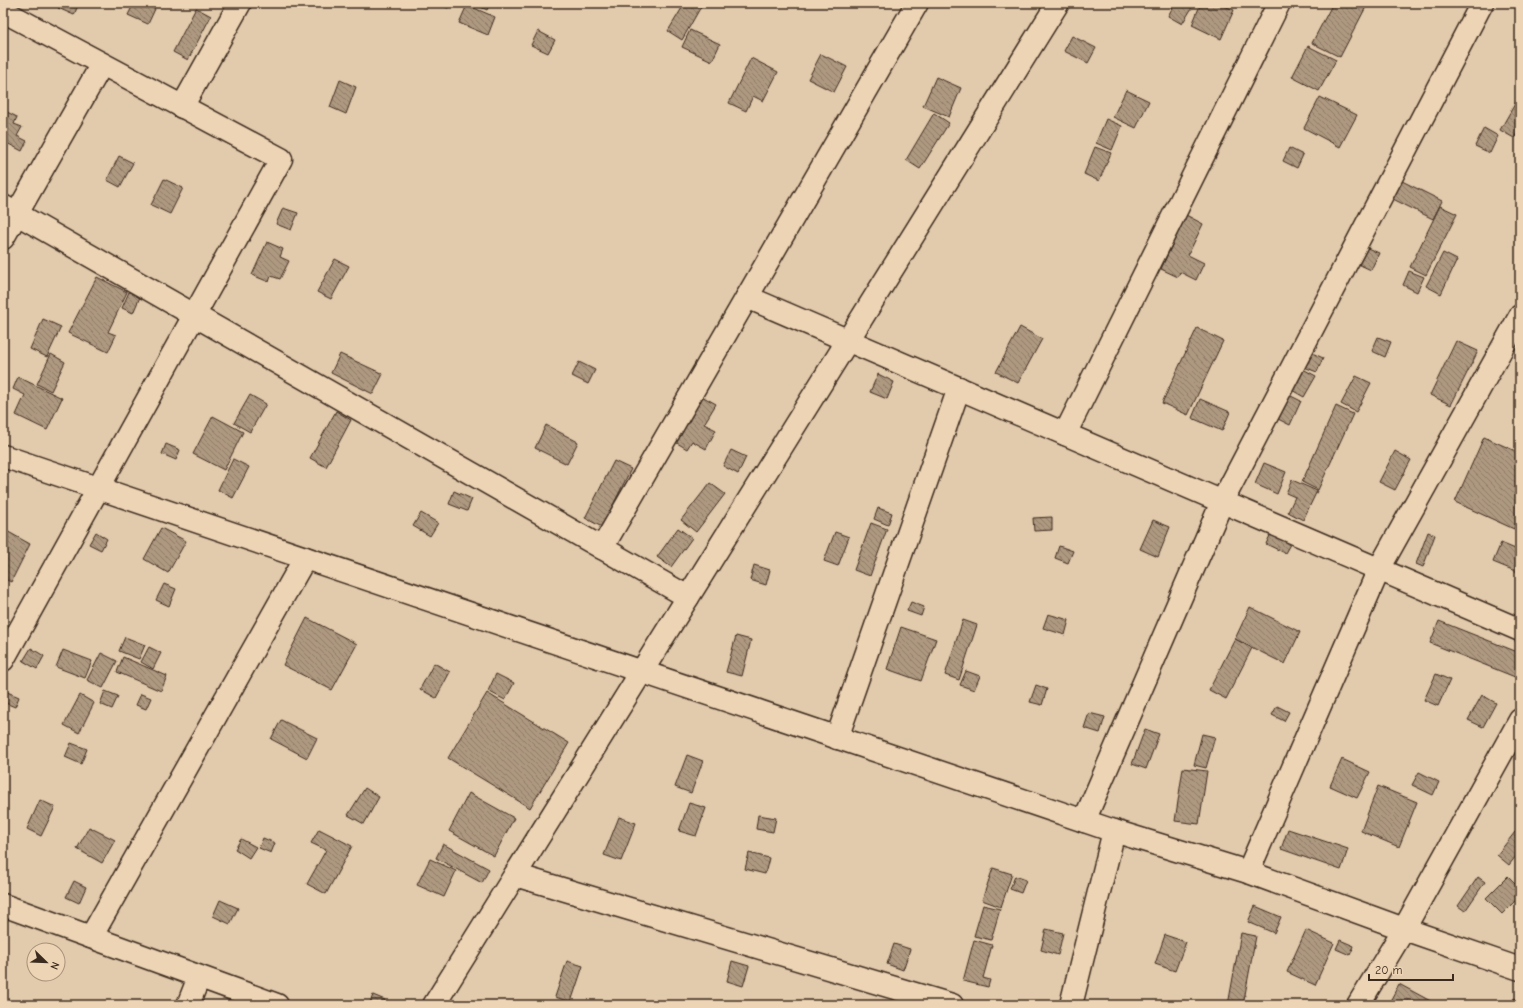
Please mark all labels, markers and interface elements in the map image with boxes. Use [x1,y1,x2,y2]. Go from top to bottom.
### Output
north arrow [26,942,66,982]
scale bar [1369,956,1453,982]
text: N [47,960,62,972]
text: 20 m [1375,963,1403,977]

